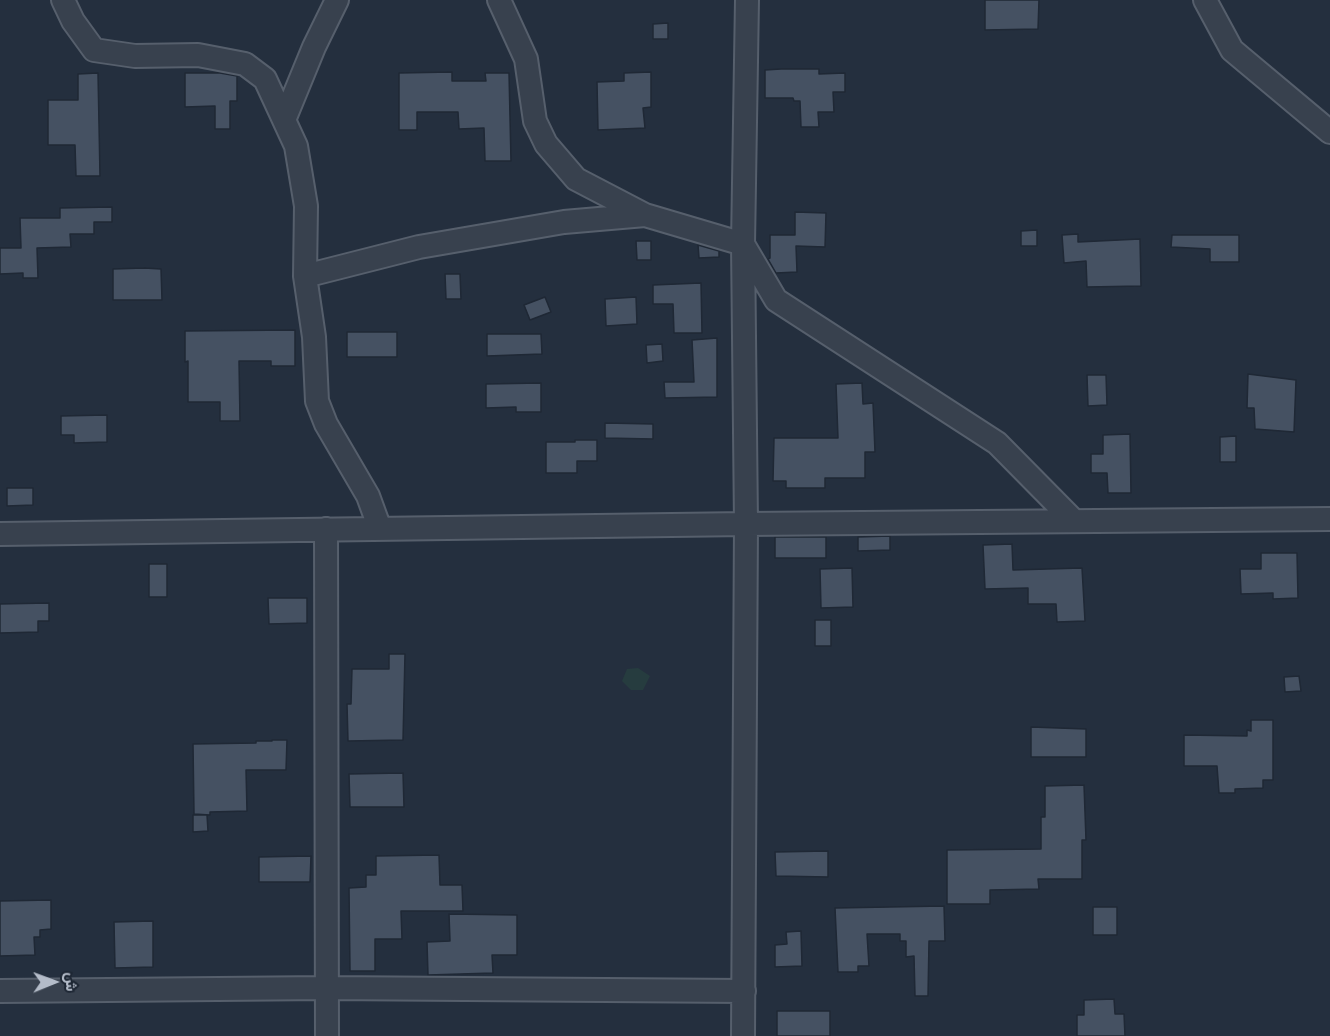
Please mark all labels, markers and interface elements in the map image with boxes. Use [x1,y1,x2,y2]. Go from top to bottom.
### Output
north arrow [24,952,84,1012]
text: ش [62,972,82,991]

